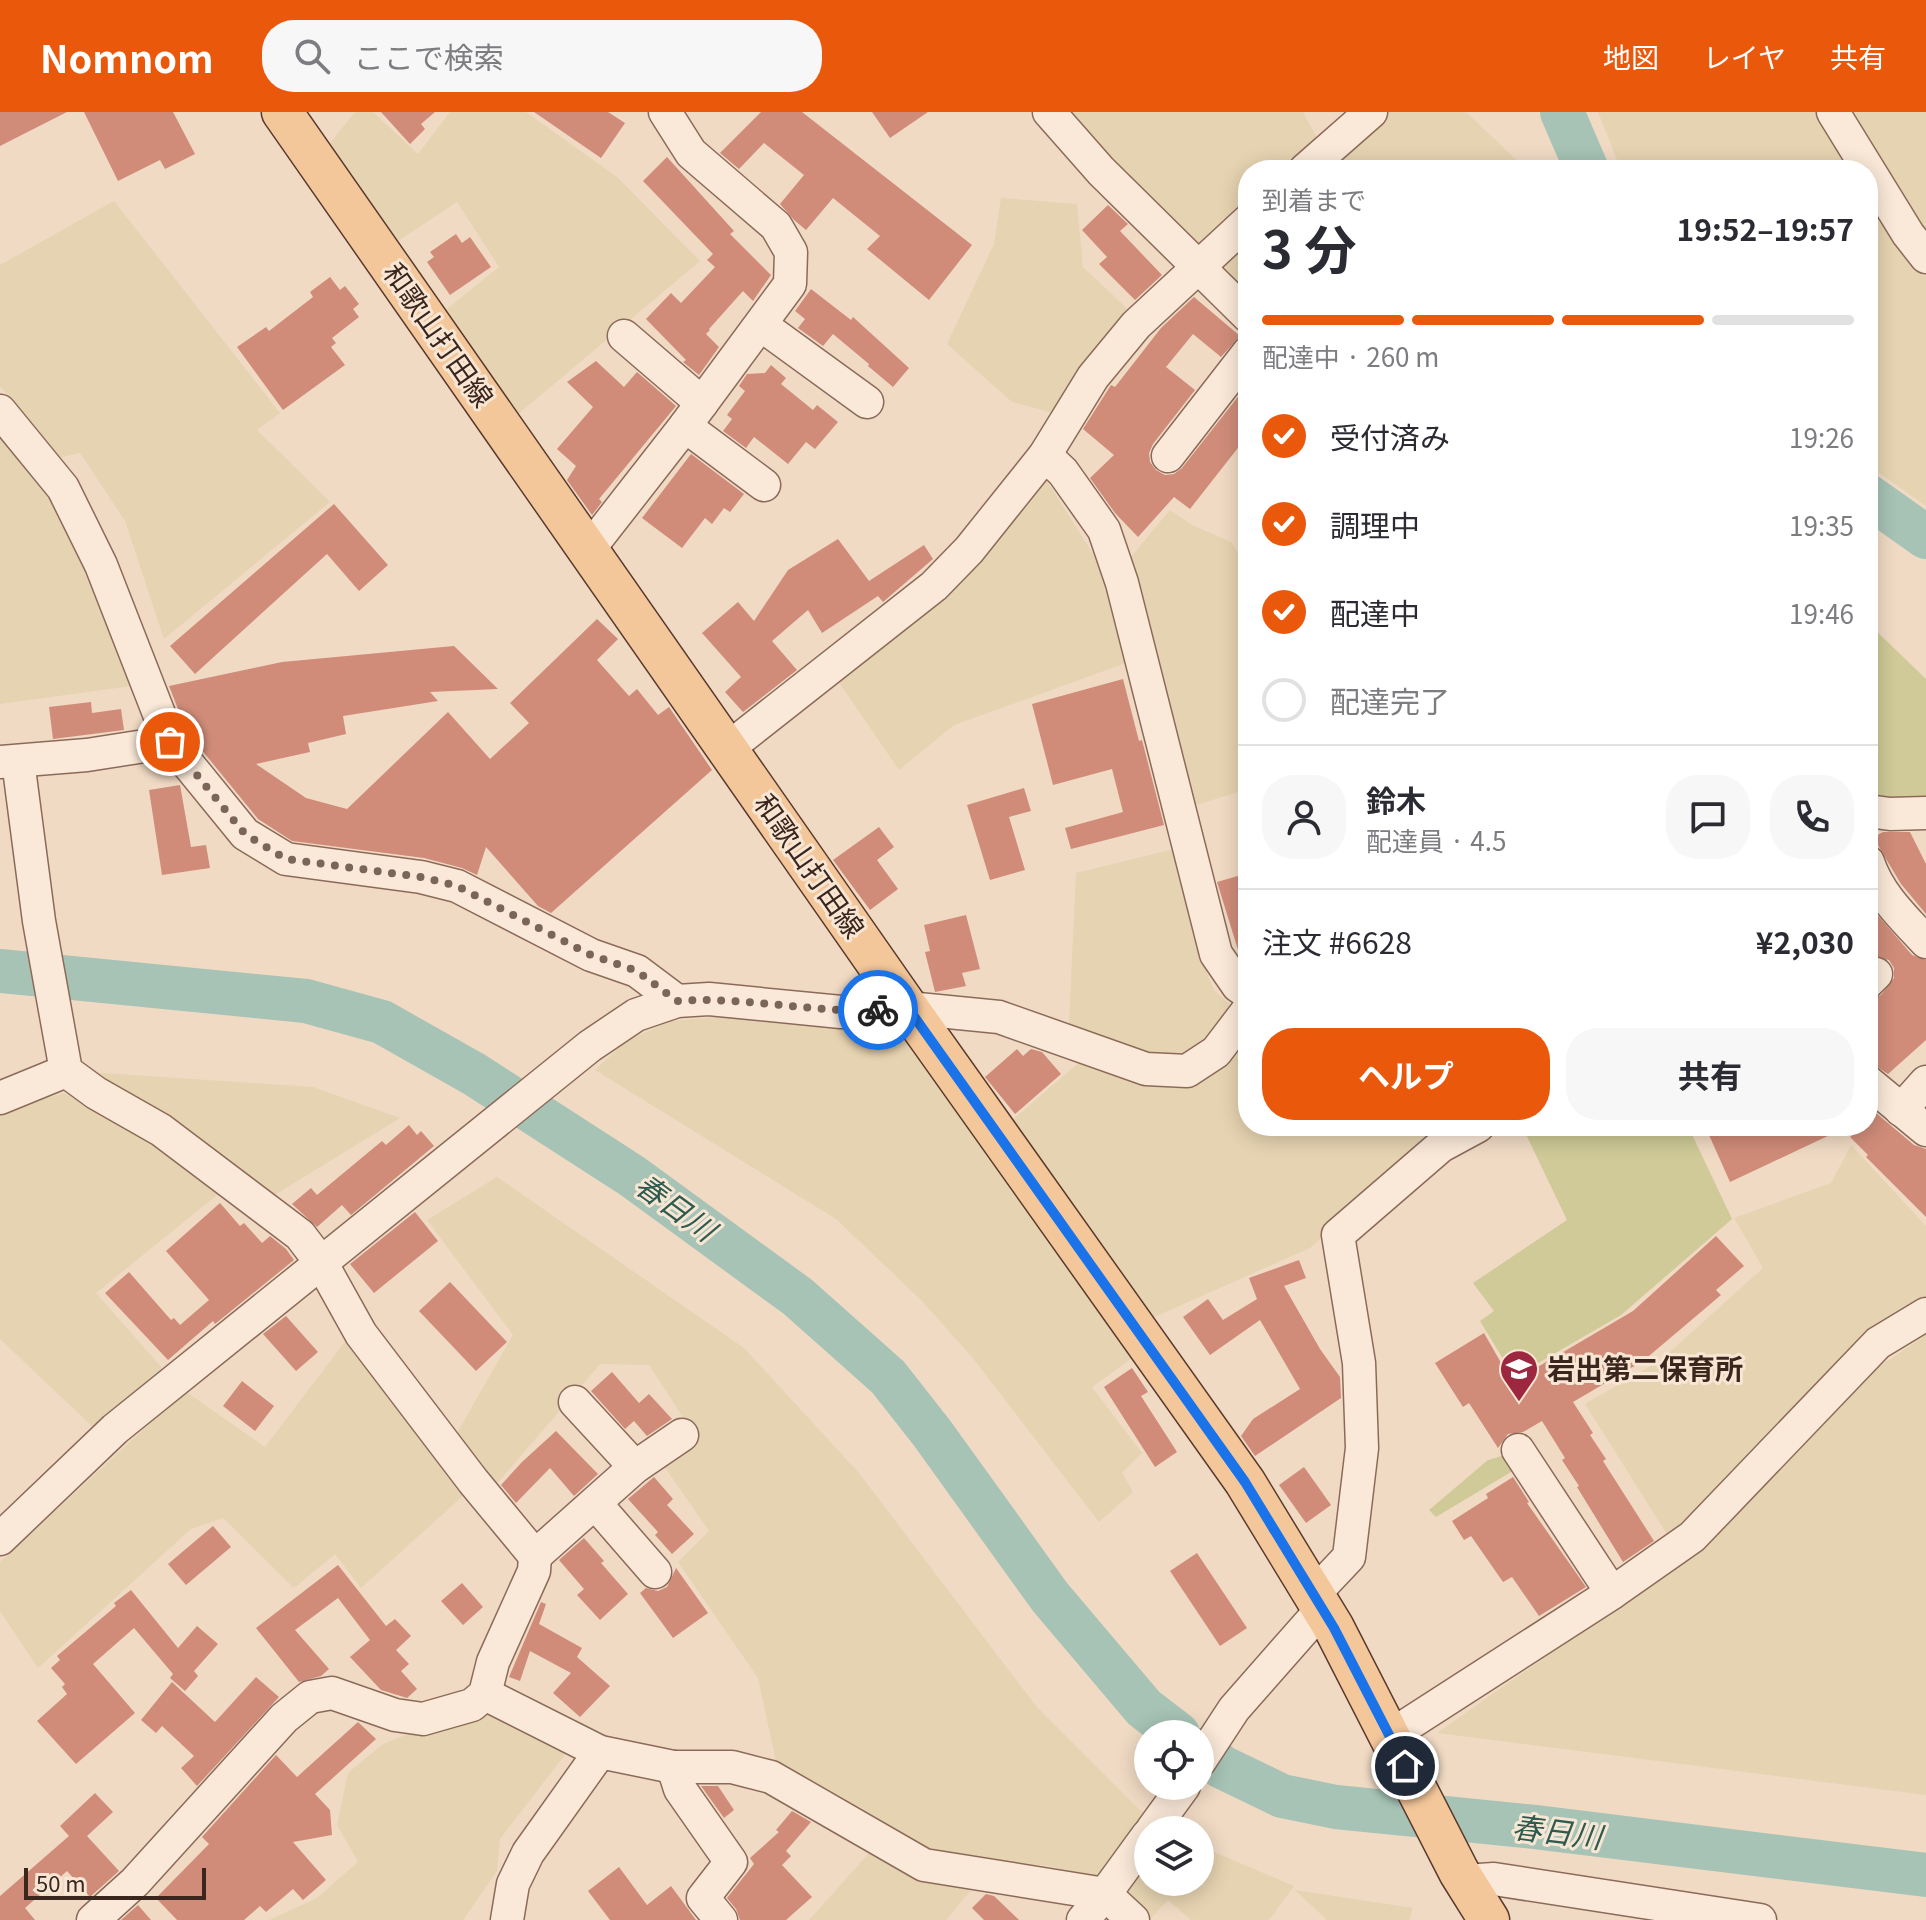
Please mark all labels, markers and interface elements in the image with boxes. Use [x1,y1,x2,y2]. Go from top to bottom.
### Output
search box [262,20,822,92]
text: Nomnom [40,29,214,84]
icon: search [290,34,334,78]
text: ここで検索 [354,34,504,78]
text: 地図 [1603,36,1659,76]
text: レイヤ [1703,36,1786,76]
text: 共有 [1830,36,1886,76]
text: 到着まで [1262,180,1366,217]
text: 19:52–19:57 [1677,206,1854,250]
text: 3 分 [1262,209,1356,284]
street label: 和歌山打田線 [375,254,504,414]
text: 配達中 · 260 m [1262,337,1439,374]
icon: check [1262,414,1306,458]
text: 受付済み [1330,414,1450,458]
text: 19:26 [1789,418,1854,455]
icon: check [1262,502,1306,546]
text: 調理中 [1330,502,1420,546]
text: 19:35 [1789,506,1854,543]
icon: check [1262,590,1306,634]
text: 配達中 [1330,590,1420,634]
text: 19:46 [1789,594,1854,631]
text: 配達完了 [1330,678,1450,722]
pin [136,708,204,776]
icon: bag [148,720,192,764]
button: person [1262,775,1346,859]
button: chat [1666,775,1750,859]
button: phone [1770,775,1854,859]
text: 鈴木 [1366,777,1426,821]
street label: 和歌山打田線 [746,785,875,945]
text: 配達員 · 4.5 [1366,821,1506,858]
text: 注文 #6628 [1262,919,1412,963]
text: ¥2,030 [1756,919,1854,963]
courier [838,970,918,1050]
icon: bike [856,988,900,1032]
button: ヘルプ [1262,1028,1550,1120]
button: 共有 [1566,1028,1854,1120]
water label: 春日川 [627,1161,729,1252]
place label: 岩出第二保育所 [1547,1347,1743,1387]
school or university icon: 岩出第二保育所 [1498,1348,1540,1403]
map controls [1134,1720,1214,1896]
button: locate [1134,1720,1214,1800]
pin [1371,1732,1439,1800]
icon: home [1383,1744,1427,1788]
water label: 春日川 [1510,1803,1608,1858]
button: layers [1134,1816,1214,1896]
scale bar [24,1864,206,1900]
text: 50 m [36,1866,86,1898]

